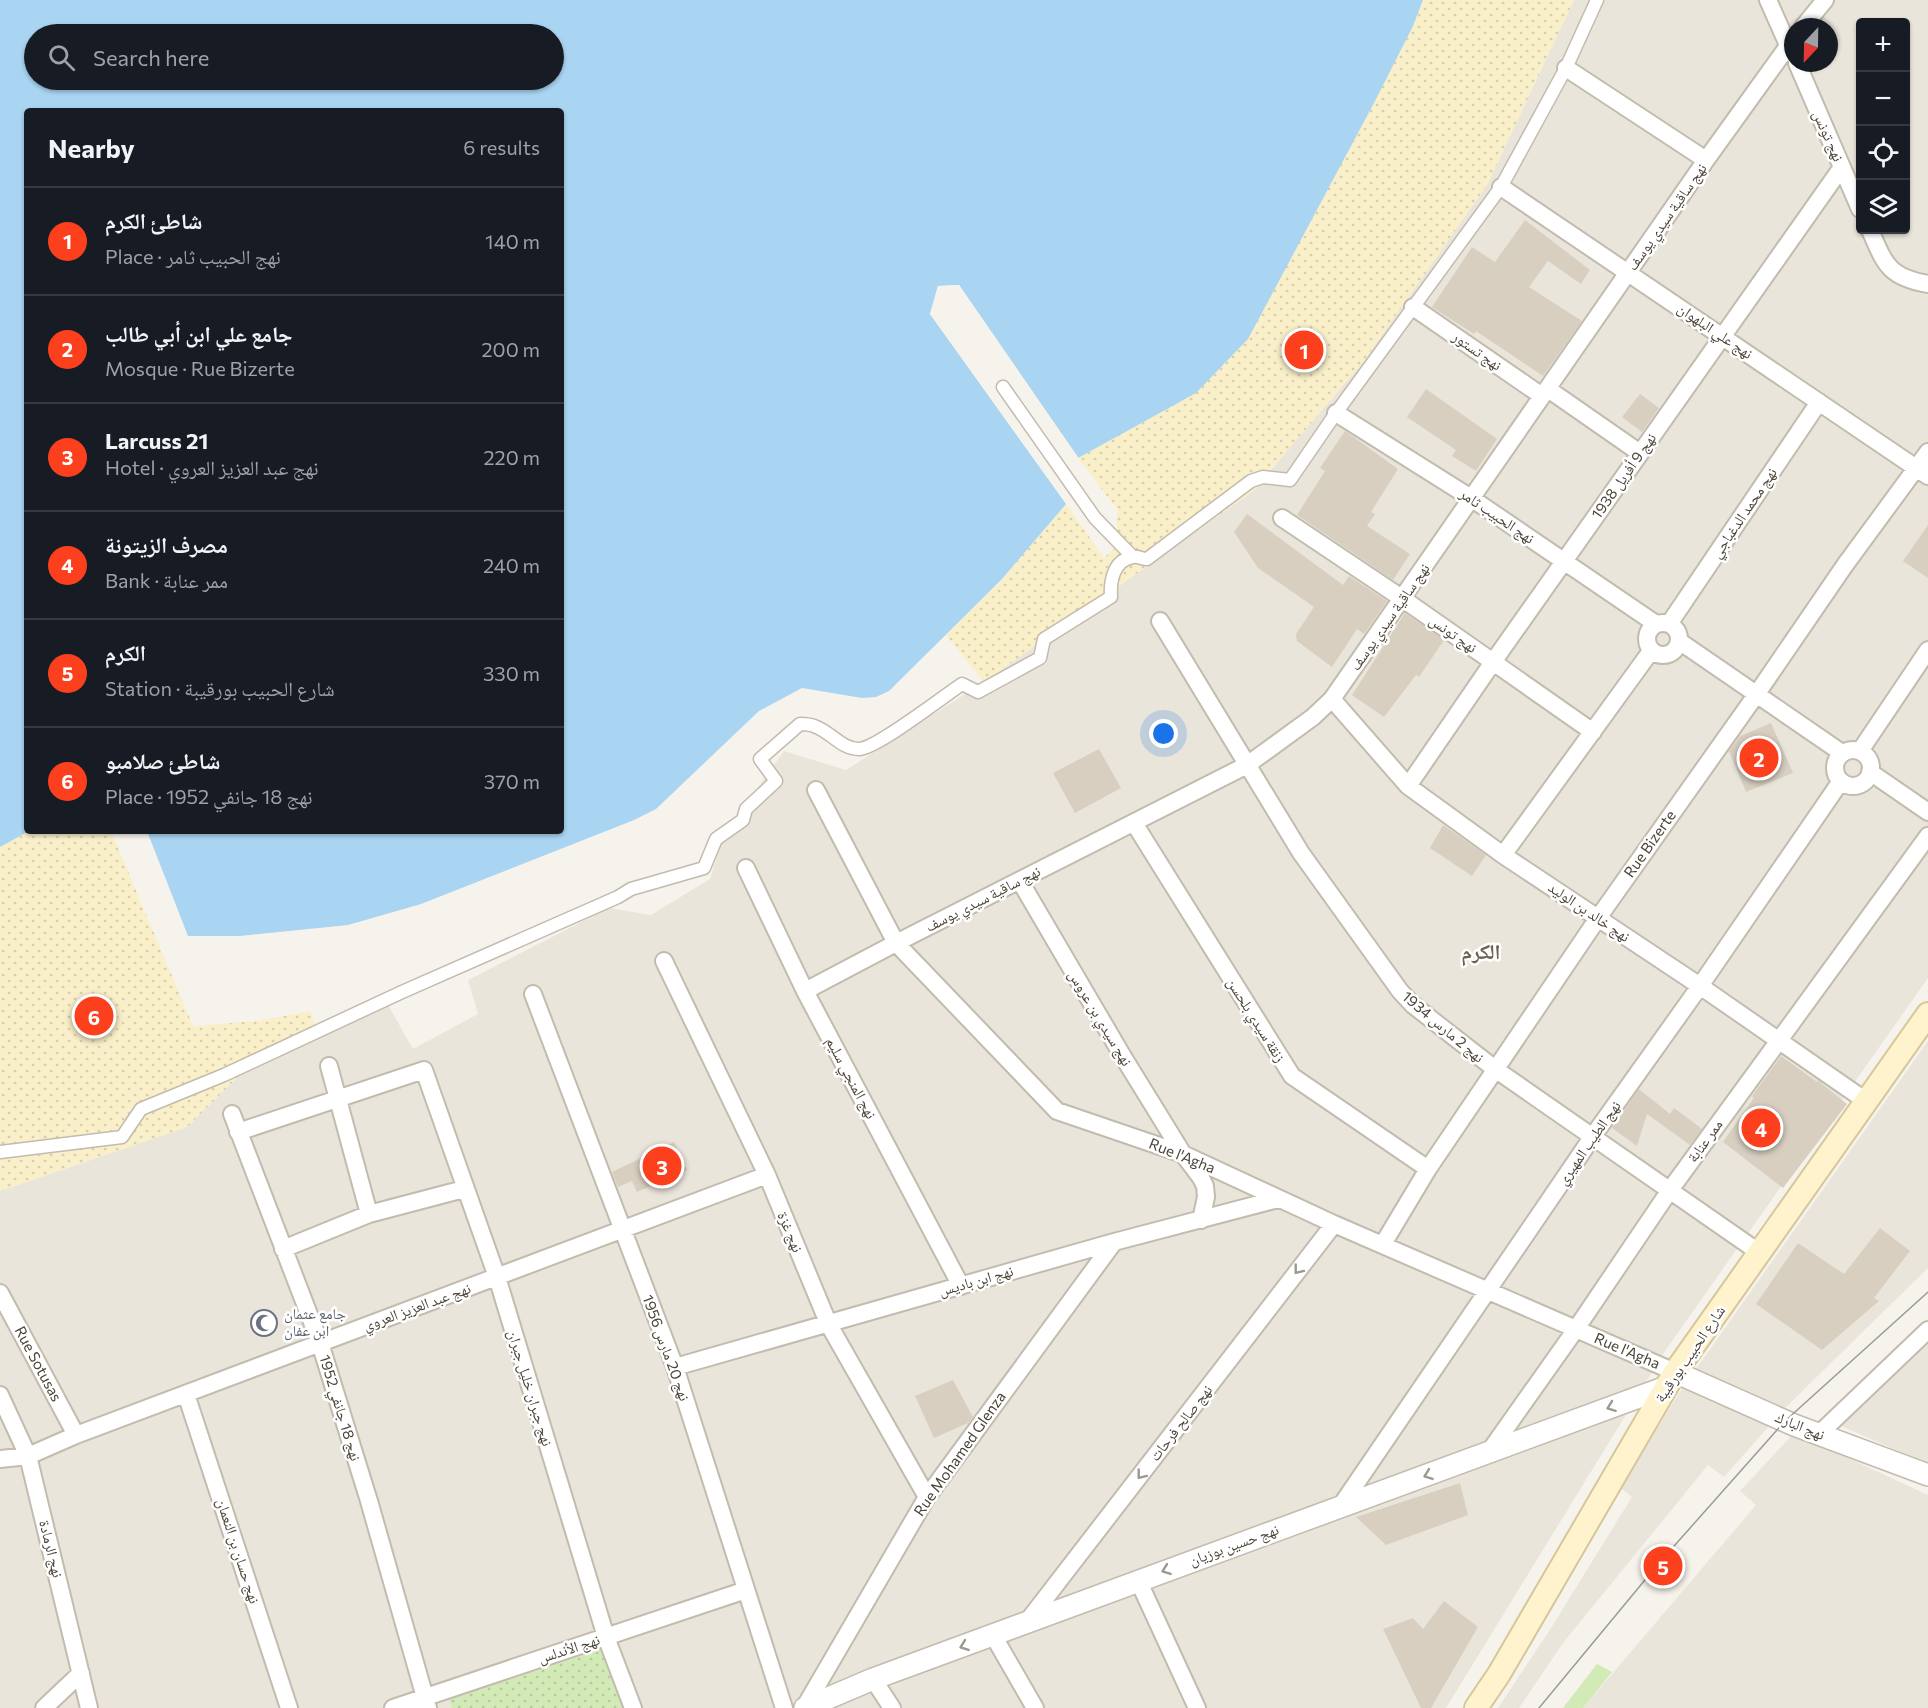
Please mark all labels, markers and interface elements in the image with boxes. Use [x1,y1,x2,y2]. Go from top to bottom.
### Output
north arrow [1784,18,1838,72]
map controls [1856,18,1910,234]
button: + [1856,18,1910,72]
search box [24,24,564,90]
icon: search [45,41,78,74]
text: Search here [93,44,209,71]
button: − [1856,72,1910,126]
street label: نهج تونس [1808,107,1848,165]
button: locate [1856,126,1910,180]
text: Nearby [48,132,135,163]
text: 6 results [463,135,540,159]
street label: نهج ساقية سيدي يوسف [1623,159,1713,276]
button: layers [1856,180,1910,234]
text: شاطئ الکرم [105,207,202,234]
text: 1 [63,229,72,253]
text: 140 m [485,229,540,253]
text: Place · نهج الحبيب ثامر [105,244,281,268]
street label: نهج علي البلهوان [1672,298,1757,365]
text: جامع علي ابن أبي طالب [105,320,293,347]
street label: نهج تستور [1448,326,1506,375]
pin: 1 [1284,328,1324,372]
text: 2 [62,337,73,361]
text: 200 m [482,337,540,361]
text: Mosque · Rue Bizerte [105,356,295,380]
text: Larcuss 21 [105,427,208,454]
street label: نهج 9 أفريل 1938 [1587,429,1661,523]
text: 3 [62,445,73,469]
text: 220 m [484,445,540,469]
text: Hotel · نهج عبد العزيز العروي [105,455,319,479]
street label: نهج محمد الدغباجي [1706,464,1783,563]
street label: نهج الحبيب ثامر [1455,483,1538,548]
text: مصرف الزيتونة [105,531,228,558]
text: 4 [61,553,74,577]
text: 240 m [483,553,540,577]
street label: نهج ساقية سيدي يوسف [1346,559,1436,676]
text: Bank · ممر عنابة [105,568,228,592]
street label: نهج تونس [1425,610,1481,658]
text: الكرم [105,639,146,666]
text: 5 [62,661,73,685]
text: 330 m [483,661,540,685]
text: Station · شارع الحبيب بورقيبة [105,676,335,700]
your location [1149,719,1178,748]
pin: 2 [1740,736,1778,780]
text: شاطئ صلامبو [105,747,220,774]
text: 6 [61,769,74,793]
text: 370 m [484,769,540,793]
text: Place · نهج 18 جانفي 1952 [105,784,313,808]
street label: Rue Bizerte [1619,806,1679,881]
street label: نهج ساقية سيدي يوسف [922,861,1045,938]
street label: نهج خالد بن الوليد [1544,877,1634,947]
district label: الكرم [1461,938,1501,966]
street label: نهج سيدي بن عروس [1062,966,1137,1071]
street label: زنقة سيدي بلحسن [1220,974,1290,1067]
street label: نهج 2 مارس 1934 [1398,987,1488,1067]
pin: 6 [74,994,113,1038]
street label: نهج المنجي سليم [819,1034,881,1123]
street label: نهج الطيب المهيري [1552,1097,1627,1190]
pin: 4 [1742,1106,1780,1150]
street label: ممر عنابة [1683,1115,1727,1166]
street label: Rue l'Agha [1147,1134,1218,1176]
pin: 3 [642,1144,682,1188]
street label: نهج غزة [772,1209,808,1255]
street label: نهج ابن باديس [936,1261,1016,1301]
one-way arrow [1295,1263,1306,1274]
street label: نهج عبد العزيز العروي [360,1278,474,1337]
street label: نهج 20 مارس 1956 [638,1292,694,1404]
street label: شارع الحبيب بورقيبة [1650,1302,1730,1406]
place label: جامع عثمان ابن عفان [284,1304,346,1341]
mosque icon: جامع عثمان ابن عفان [249,1308,279,1338]
street label: Rue Sotusas [11,1323,66,1404]
street label: نهج جبران خليل جبران [503,1327,557,1449]
street label: Rue l'Agha [1592,1328,1663,1372]
street label: نهج 18 جانفي 1952 [313,1352,366,1464]
street label: نهج صالح فرحات [1145,1381,1217,1465]
street label: Rue Mohamed Glenza [909,1388,1009,1519]
one-way arrow [1606,1400,1617,1412]
street label: نهج البارك [1772,1407,1828,1445]
one-way arrow [1423,1467,1434,1480]
one-way arrow [1137,1468,1148,1479]
street label: نهج حسان بن النعمان [212,1496,264,1606]
street label: نهج الرمادة [34,1518,68,1580]
street label: نهج حسين بوزيان [1186,1520,1282,1570]
pin: 5 [1644,1544,1682,1588]
one-way arrow [1161,1563,1172,1575]
street label: نهج الأندلس [536,1630,602,1668]
one-way arrow [959,1638,970,1651]

